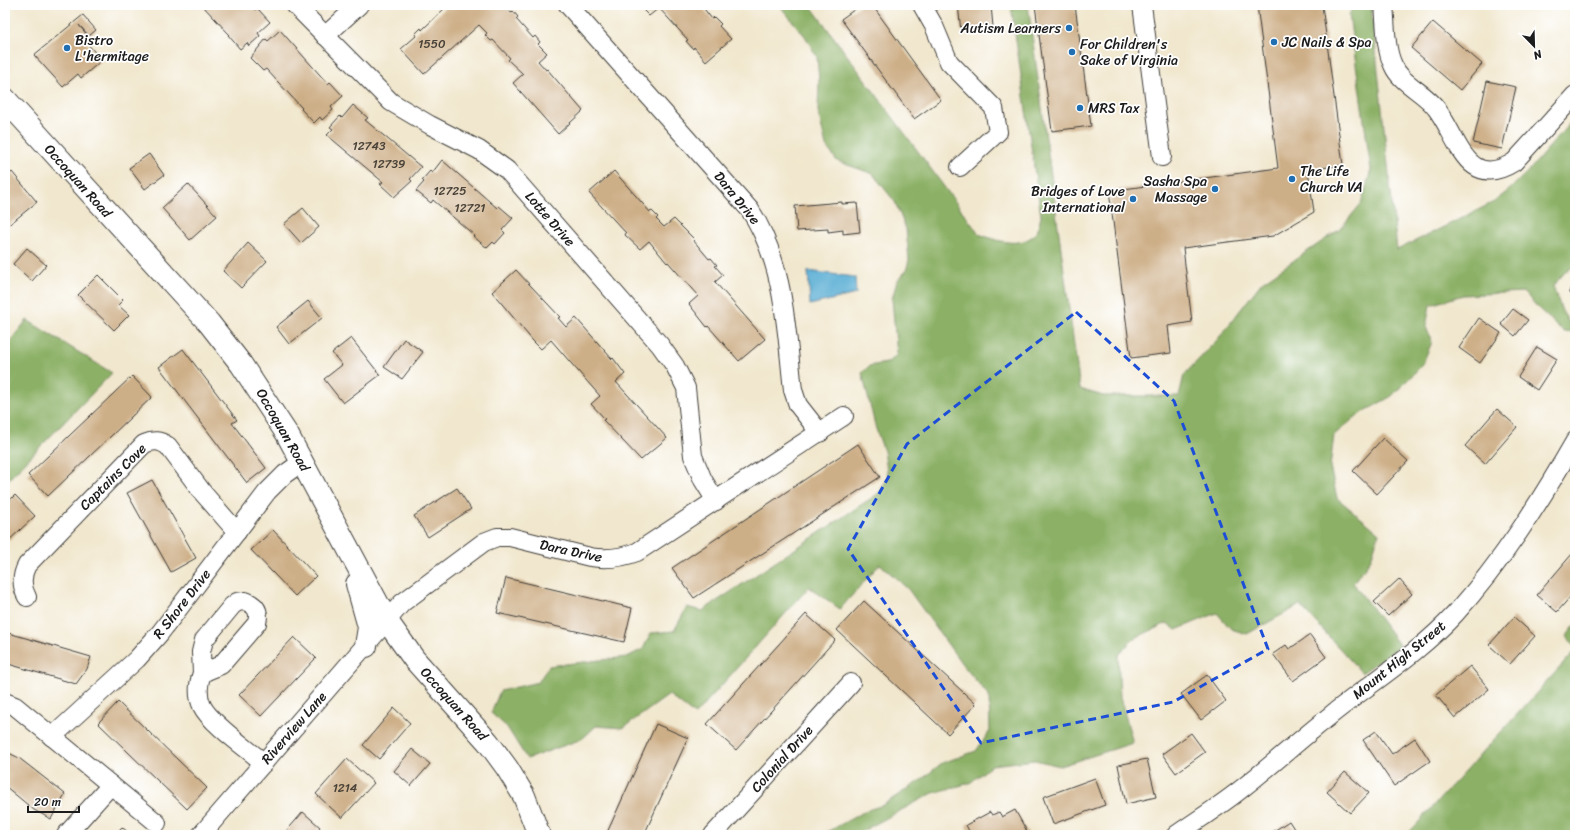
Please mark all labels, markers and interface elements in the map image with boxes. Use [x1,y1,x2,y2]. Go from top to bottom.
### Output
place label: Autism Learners [960,16,1062,41]
marker: Autism Learners [1064,23,1074,33]
north arrow [1514,26,1554,66]
place label: Bistro L'hermitage [75,28,149,69]
place label: JC Nails & Spa [1281,30,1371,55]
place label: For Children's Sake of Virginia [1080,32,1178,73]
house number: 1550 [418,33,446,55]
marker: JC Nails & Spa [1269,37,1279,47]
marker: Bistro L'hermitage [62,43,72,53]
text: N [1530,44,1546,65]
marker: For Children's Sake of Virginia [1067,47,1077,57]
place label: MRS Tax [1088,96,1141,121]
marker: MRS Tax [1075,103,1085,113]
house number: 12743 [352,135,386,157]
street label: Occoquan Road [38,138,119,225]
house number: 12739 [373,153,405,175]
place label: The Life Church VA [1300,159,1363,200]
street label: Dara Drive [707,165,767,231]
place label: Sasha Spa Massage [1144,169,1207,210]
marker: The Life Church VA [1287,174,1297,184]
place label: Bridges of Love International [1031,179,1126,220]
house number: 12725 [433,180,467,202]
marker: Sasha Spa Massage [1210,184,1220,194]
street label: Lotte Drive [518,185,582,253]
marker: Bridges of Love International [1128,194,1138,204]
house number: 12721 [455,197,486,219]
street label: Occoquan Road [249,384,318,478]
street label: Captains Cove [73,437,153,517]
street label: Dara Drive [537,532,605,570]
street label: R Shore Drive [146,563,218,645]
street label: Mount High Street [1346,614,1452,706]
street label: Occoquan Road [414,661,495,748]
street label: Riverview Lane [255,685,333,770]
street label: Colonial Drive [745,719,820,799]
house number: 1214 [333,777,358,799]
scale bar [28,788,79,814]
text: 20 m [34,791,61,813]

